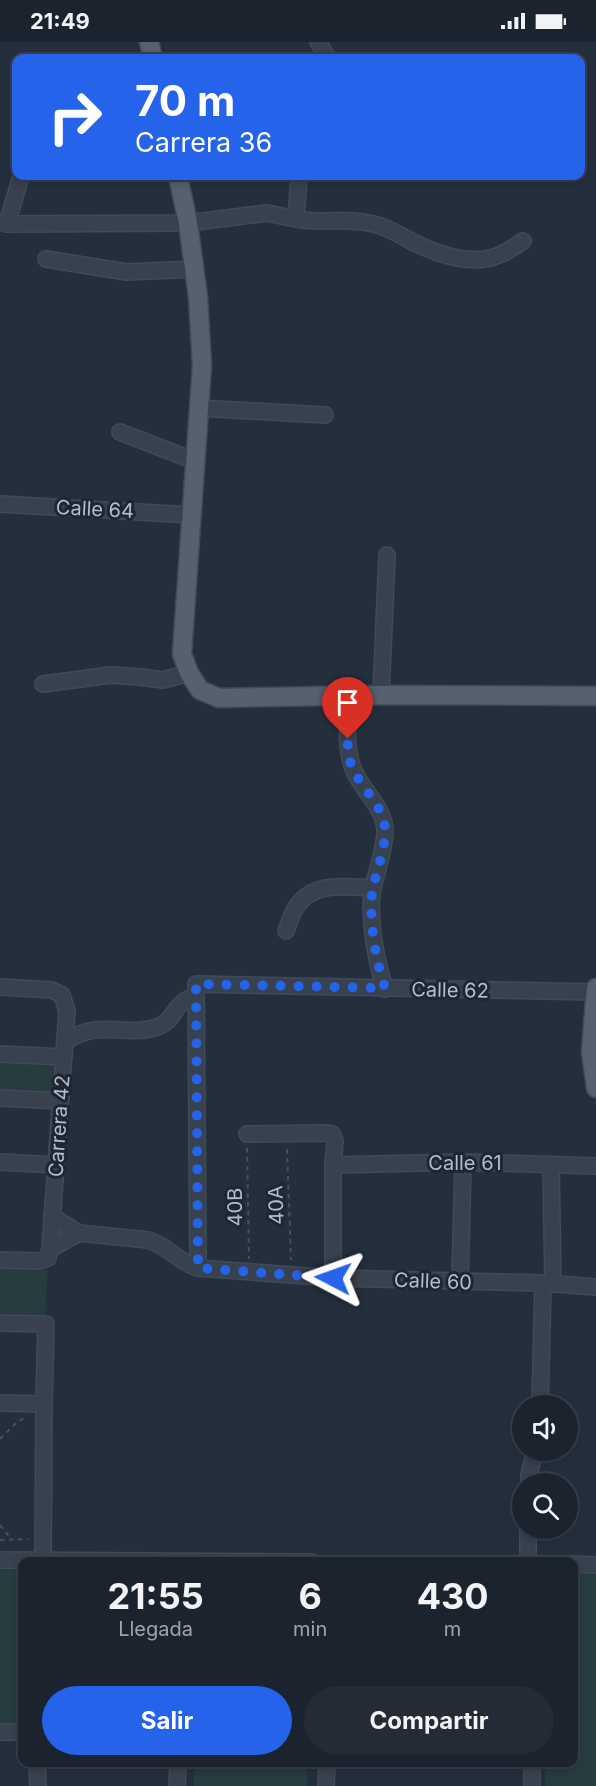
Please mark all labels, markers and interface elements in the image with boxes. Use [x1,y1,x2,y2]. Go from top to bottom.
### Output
text: 21:49 [30,8,90,34]
text: 70 m [135,75,235,126]
icon: right [36,78,114,156]
text: Carrera 36 [135,126,272,159]
street label: Calle 64 [55,495,135,523]
pin [322,677,373,739]
icon: arrive [331,686,364,719]
street label: Calle 62 [411,977,489,1003]
street label: Carrera 42 [43,1074,75,1178]
street label: Calle 61 [428,1151,502,1175]
street label: 40A [263,1185,289,1225]
street label: 40B [223,1187,247,1227]
position arrow [301,1246,365,1310]
street label: Calle 60 [394,1268,472,1294]
map controls [512,1395,578,1539]
button: sound [512,1395,578,1461]
button: search [512,1473,578,1539]
text: 21:55 [107,1574,204,1618]
text: 6 [298,1574,322,1618]
text: 430 [417,1574,489,1618]
text: Llegada [118,1617,193,1641]
text: min [293,1617,327,1641]
text: m [444,1617,461,1641]
button: Salir [42,1686,292,1755]
button: Compartir [304,1686,554,1755]

